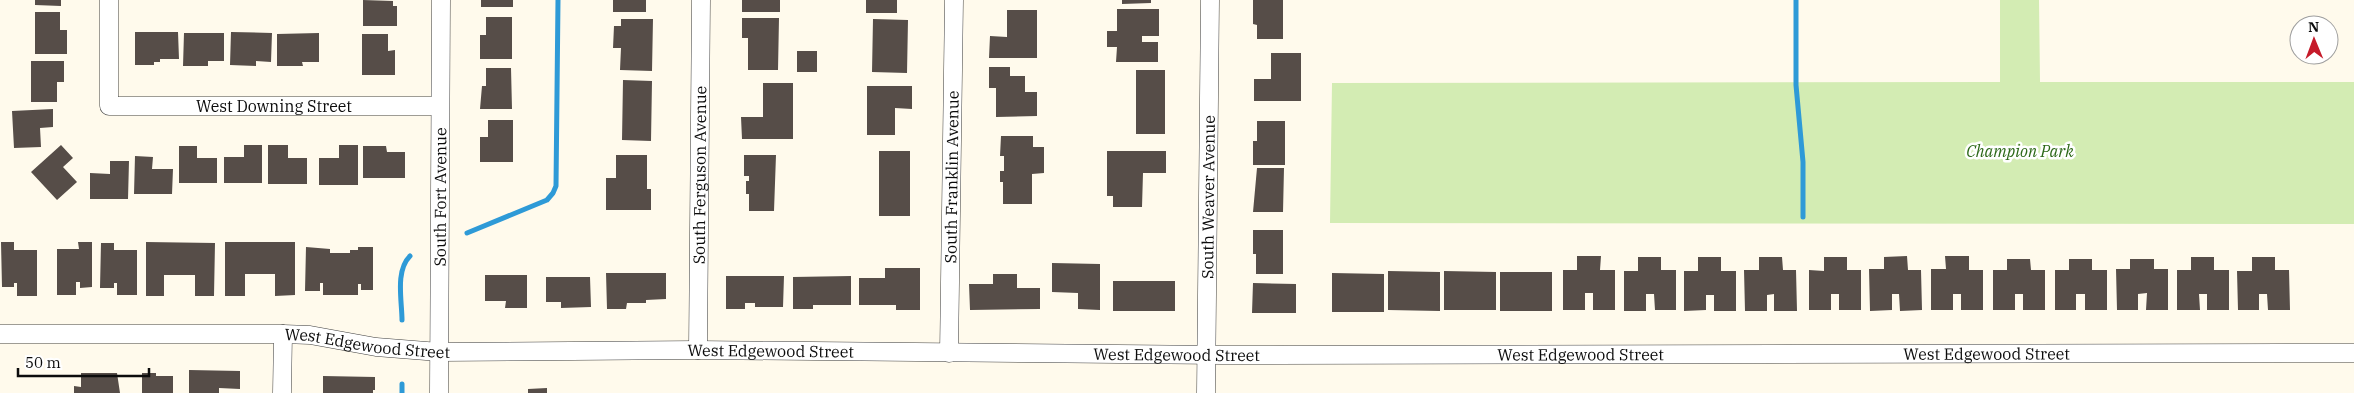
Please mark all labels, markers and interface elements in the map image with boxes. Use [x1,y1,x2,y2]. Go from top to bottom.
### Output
north arrow [2289,15,2339,65]
text: N [2308,18,2319,36]
street label: South Ferguson Avenue [689,86,710,264]
street label: South Franklin Avenue [940,90,963,264]
street label: West Downing Street [196,96,352,116]
street label: South Weaver Avenue [1197,115,1219,279]
street label: South Fort Avenue [430,127,450,267]
park label: Champion Park [1966,141,2074,161]
street label: West Edgewood Street [284,324,450,362]
street label: West Edgewood Street [687,340,854,361]
street label: West Edgewood Street [1093,344,1260,365]
street label: West Edgewood Street [1497,344,1664,365]
street label: West Edgewood Street [1903,344,2070,364]
scale bar [18,346,149,378]
text: 50 m [25,353,61,372]

